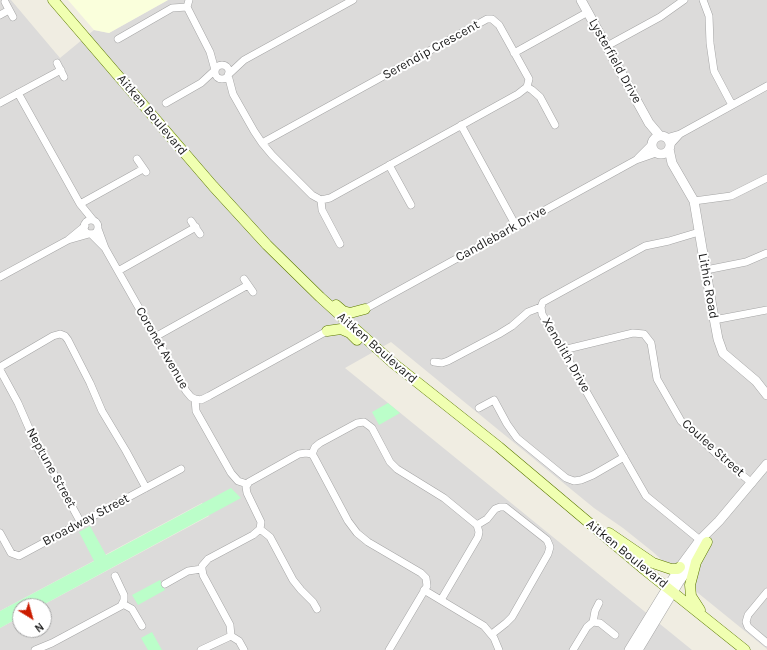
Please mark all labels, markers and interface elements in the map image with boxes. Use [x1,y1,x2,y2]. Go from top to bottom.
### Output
street label: Lysterfield Drive [585,16,645,106]
street label: Serendip Crescent [380,17,482,83]
street label: Aitken Boulevard [114,71,190,159]
street label: Candlebark Drive [453,203,549,265]
street label: Lithic Road [695,252,721,320]
street label: Coronet Avenue [132,304,192,392]
street label: Aitken Boulevard [334,309,420,387]
street label: Xenolith Drive [538,315,594,395]
street label: Coulee Street [679,416,747,480]
street label: Neptune Street [23,425,79,511]
street label: Broadway Street [40,491,132,549]
street label: Aitken Boulevard [583,516,671,592]
north arrow [12,598,52,638]
text: N [32,620,46,635]

